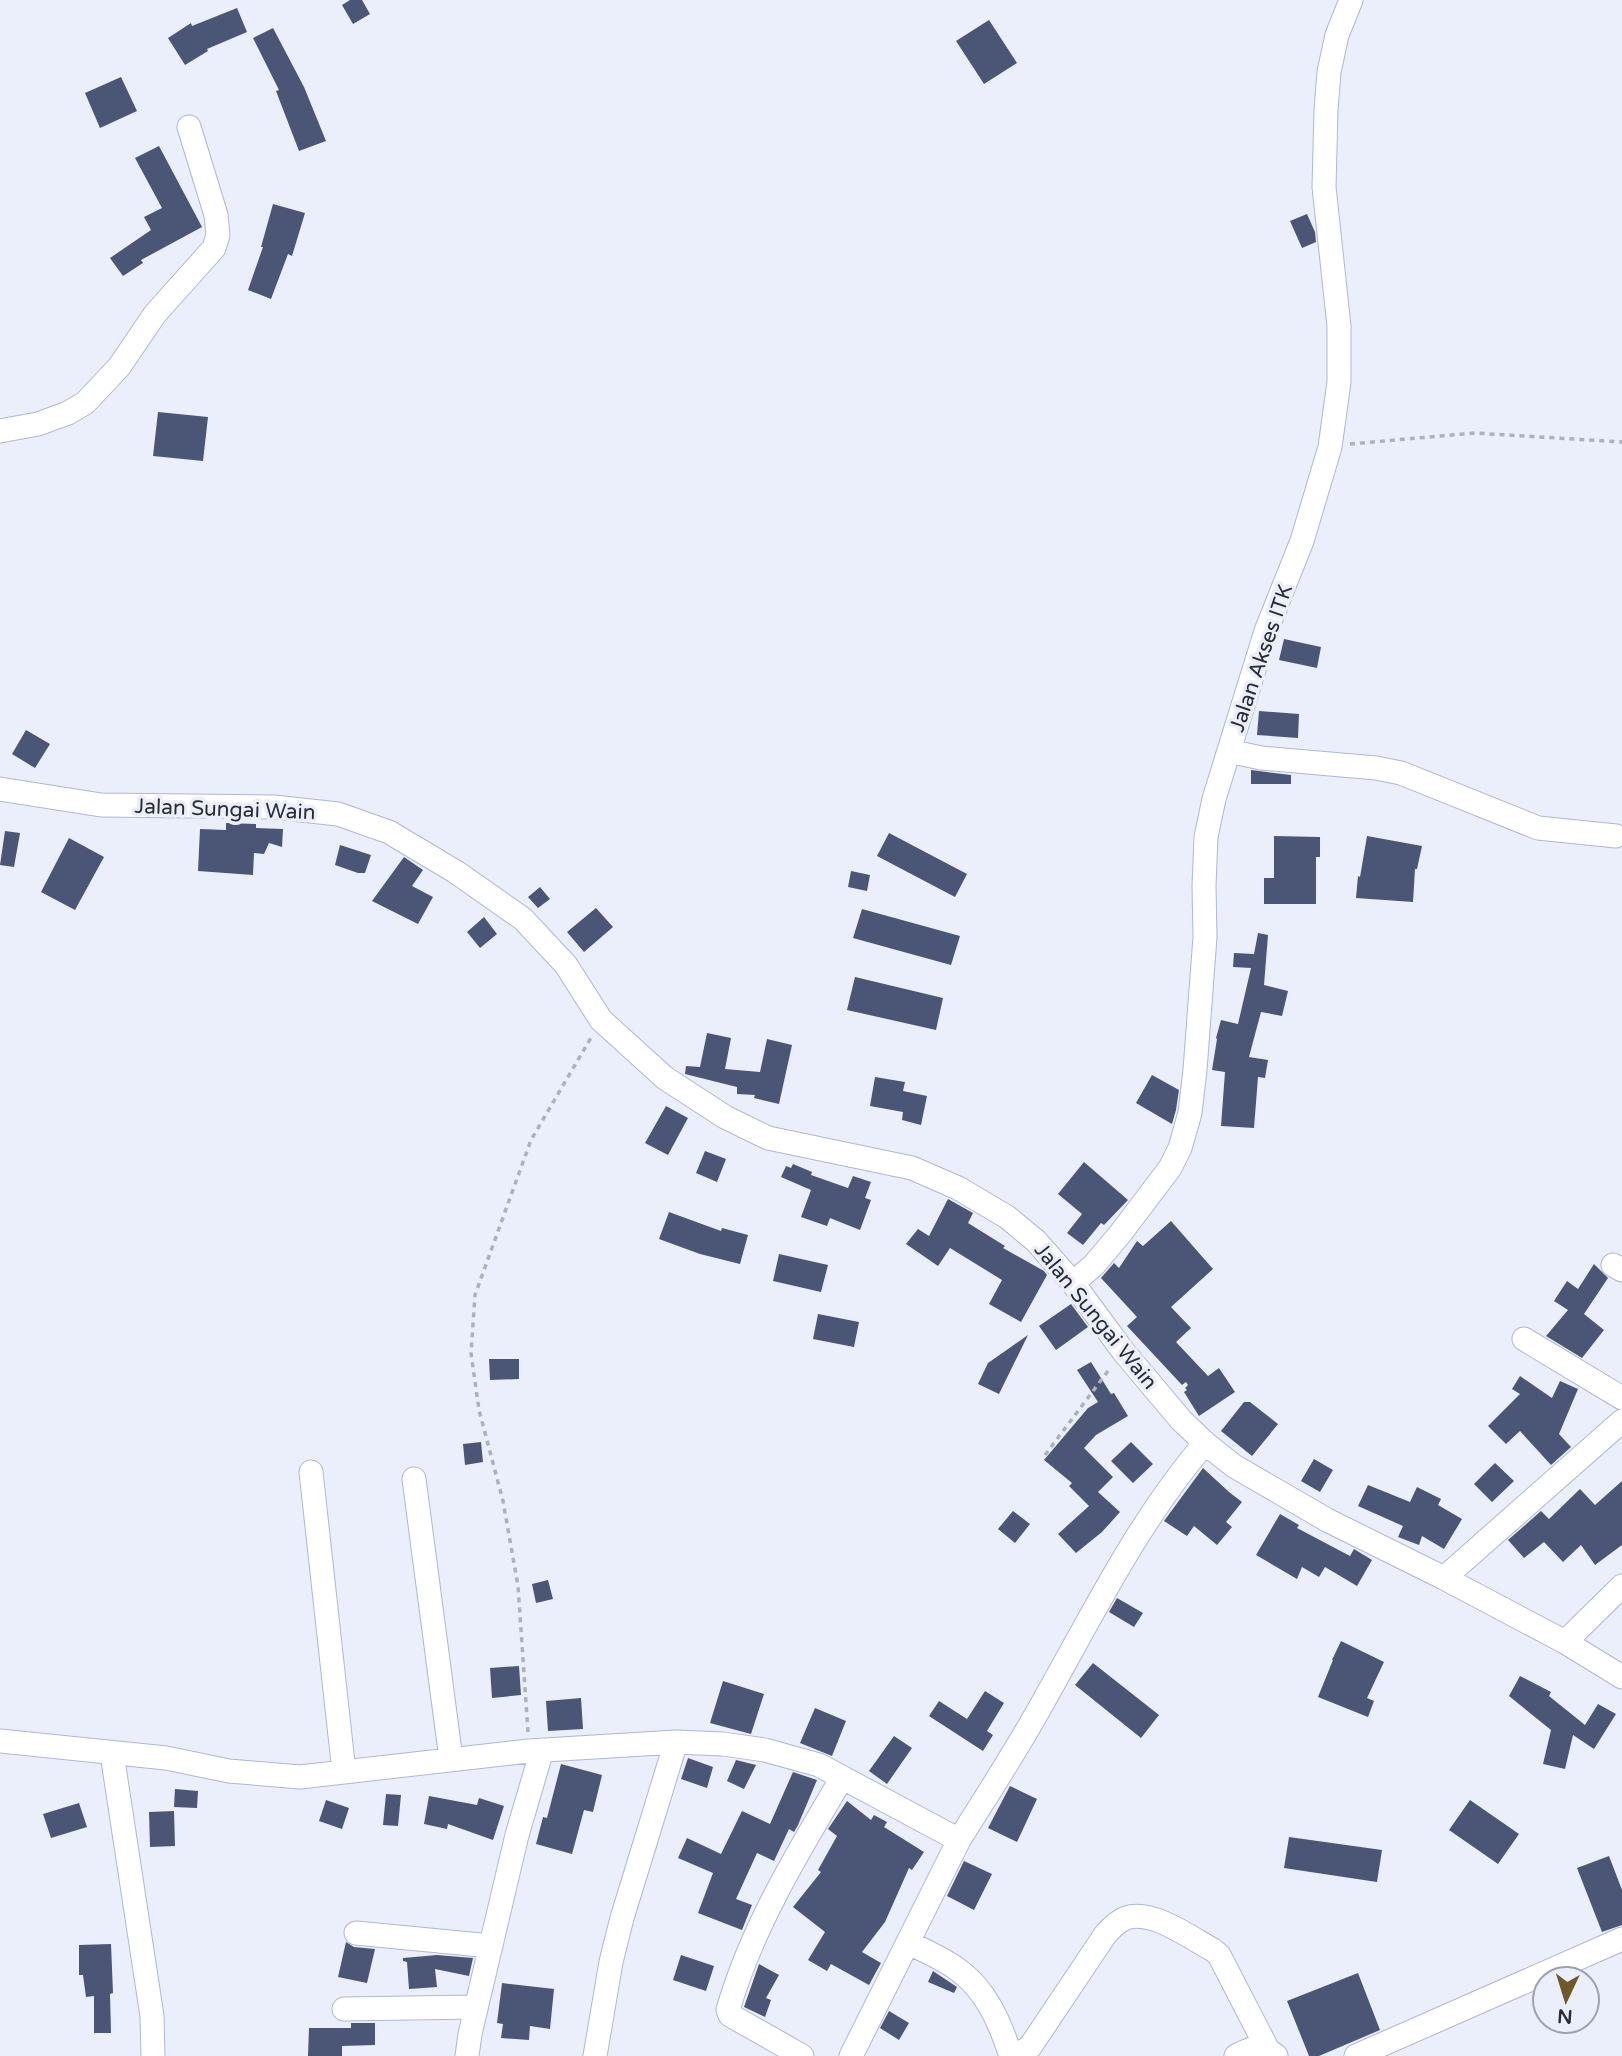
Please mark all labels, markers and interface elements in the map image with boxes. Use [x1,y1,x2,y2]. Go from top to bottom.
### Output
street label: Jalan Akses ITK [1225,581,1298,735]
street label: Jalan Sungai Wain [134,794,316,825]
street label: Jalan Sungai Wain [1029,1238,1162,1395]
north arrow [1531,1965,1601,2035]
text: N [1557,2004,1573,2027]

